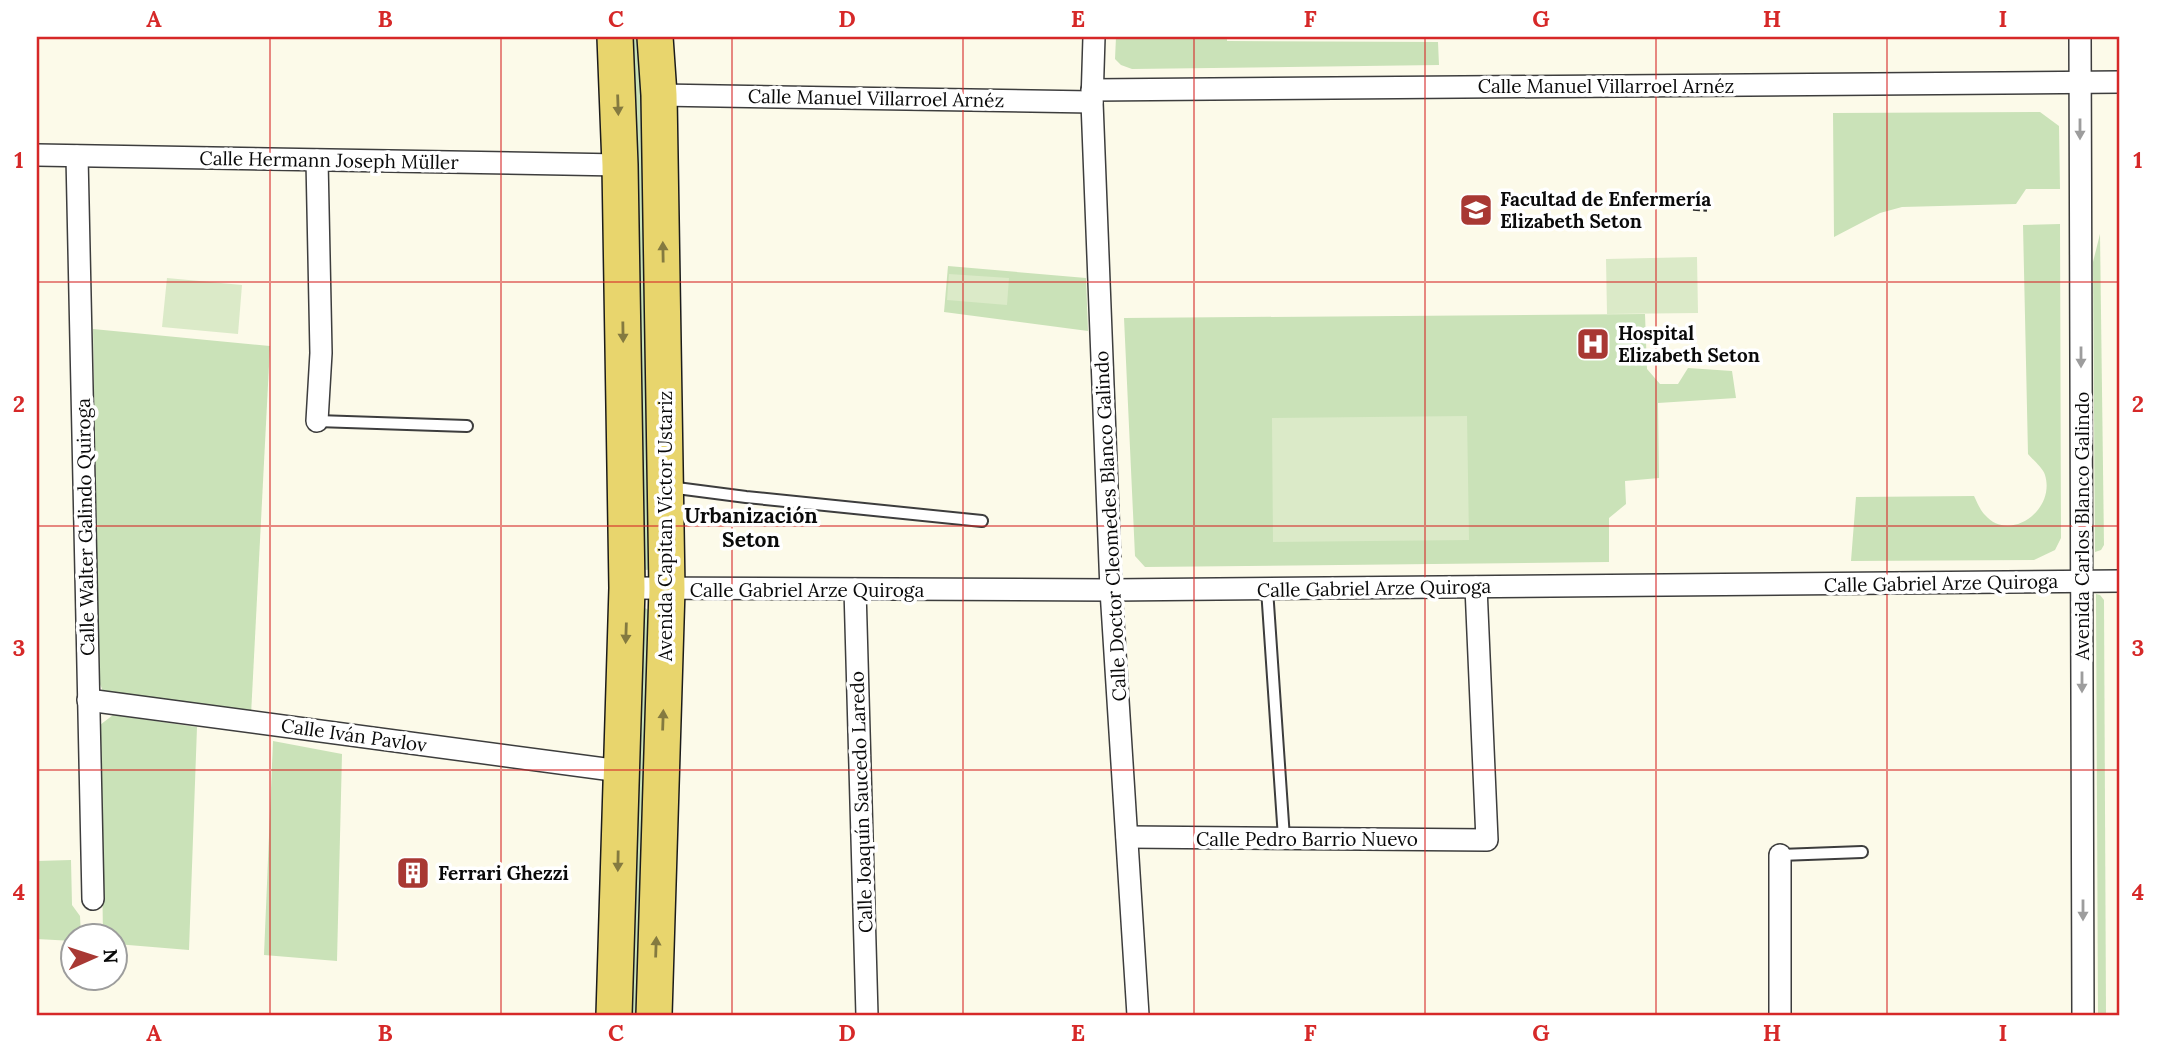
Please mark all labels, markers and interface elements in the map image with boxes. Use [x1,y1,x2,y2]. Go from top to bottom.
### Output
text: A [146,4,162,33]
text: B [377,4,393,33]
text: C [608,4,624,33]
text: D [838,4,856,33]
text: E [1071,4,1085,33]
text: F [1303,4,1317,33]
text: G [1532,4,1550,33]
text: H [1763,4,1781,33]
text: I [1999,4,2007,33]
street label: Calle Manuel Villarroel Arnéz [1478,74,1734,98]
street label: Calle Manuel Villarroel Arnéz [748,84,1004,112]
one-way arrow [612,94,623,116]
one-way arrow [2074,119,2086,141]
text: 1 [14,145,24,174]
text: 1 [2133,145,2143,174]
street label: Calle Hermann Joseph Müller [199,146,459,174]
place label: Facultad de Enfermería Elizabeth Seton [1500,187,1711,233]
school or university icon: Facultad de Enfermería Elizabeth Seton [1457,191,1495,229]
one-way arrow [657,240,668,262]
place label: Hospital Elizabeth Seton [1618,321,1760,367]
one-way arrow [617,322,629,344]
hospital icon: Hospital Elizabeth Seton [1574,325,1612,363]
one-way arrow [2075,346,2087,368]
street label: Calle Doctor Cleomedes Blanco Galindo [1089,350,1131,702]
text: 2 [13,389,25,418]
text: 2 [2132,389,2144,418]
street label: Avenida Capitan Víctor Ustariz [653,391,677,662]
street label: Avenida Carlos Blanco Galindo [2070,392,2094,661]
street label: Calle Walter Galindo Quiroga [71,398,99,656]
district label: Urbanización Seton [684,502,818,553]
street label: Calle Gabriel Arze Quiroga [1824,569,2059,597]
street label: Calle Gabriel Arze Quiroga [1257,574,1492,602]
street label: Calle Gabriel Arze Quiroga [690,578,924,602]
one-way arrow [620,623,631,645]
text: 3 [13,633,25,662]
text: 3 [2132,633,2144,662]
street label: Calle Joaquín Saucedo Laredo [844,671,878,933]
one-way arrow [2076,672,2088,694]
one-way arrow [657,708,669,730]
street label: Calle Iván Pavlov [280,713,429,757]
street label: Calle Pedro Barrio Nuevo [1196,827,1418,851]
one-way arrow [612,850,623,872]
building icon: Ferrari Ghezzi [394,854,432,892]
place label: Ferrari Ghezzi [438,861,569,885]
text: 4 [13,877,25,906]
text: 4 [2132,877,2144,906]
one-way arrow [2077,899,2089,921]
north arrow [60,922,130,992]
one-way arrow [650,936,661,958]
text: N [99,948,123,964]
text: A [146,1018,162,1047]
text: B [377,1018,393,1047]
text: C [608,1018,624,1047]
text: D [838,1018,856,1047]
text: E [1071,1018,1085,1047]
text: F [1303,1018,1317,1047]
text: G [1532,1018,1550,1047]
text: H [1763,1018,1781,1047]
text: I [1999,1018,2007,1047]

